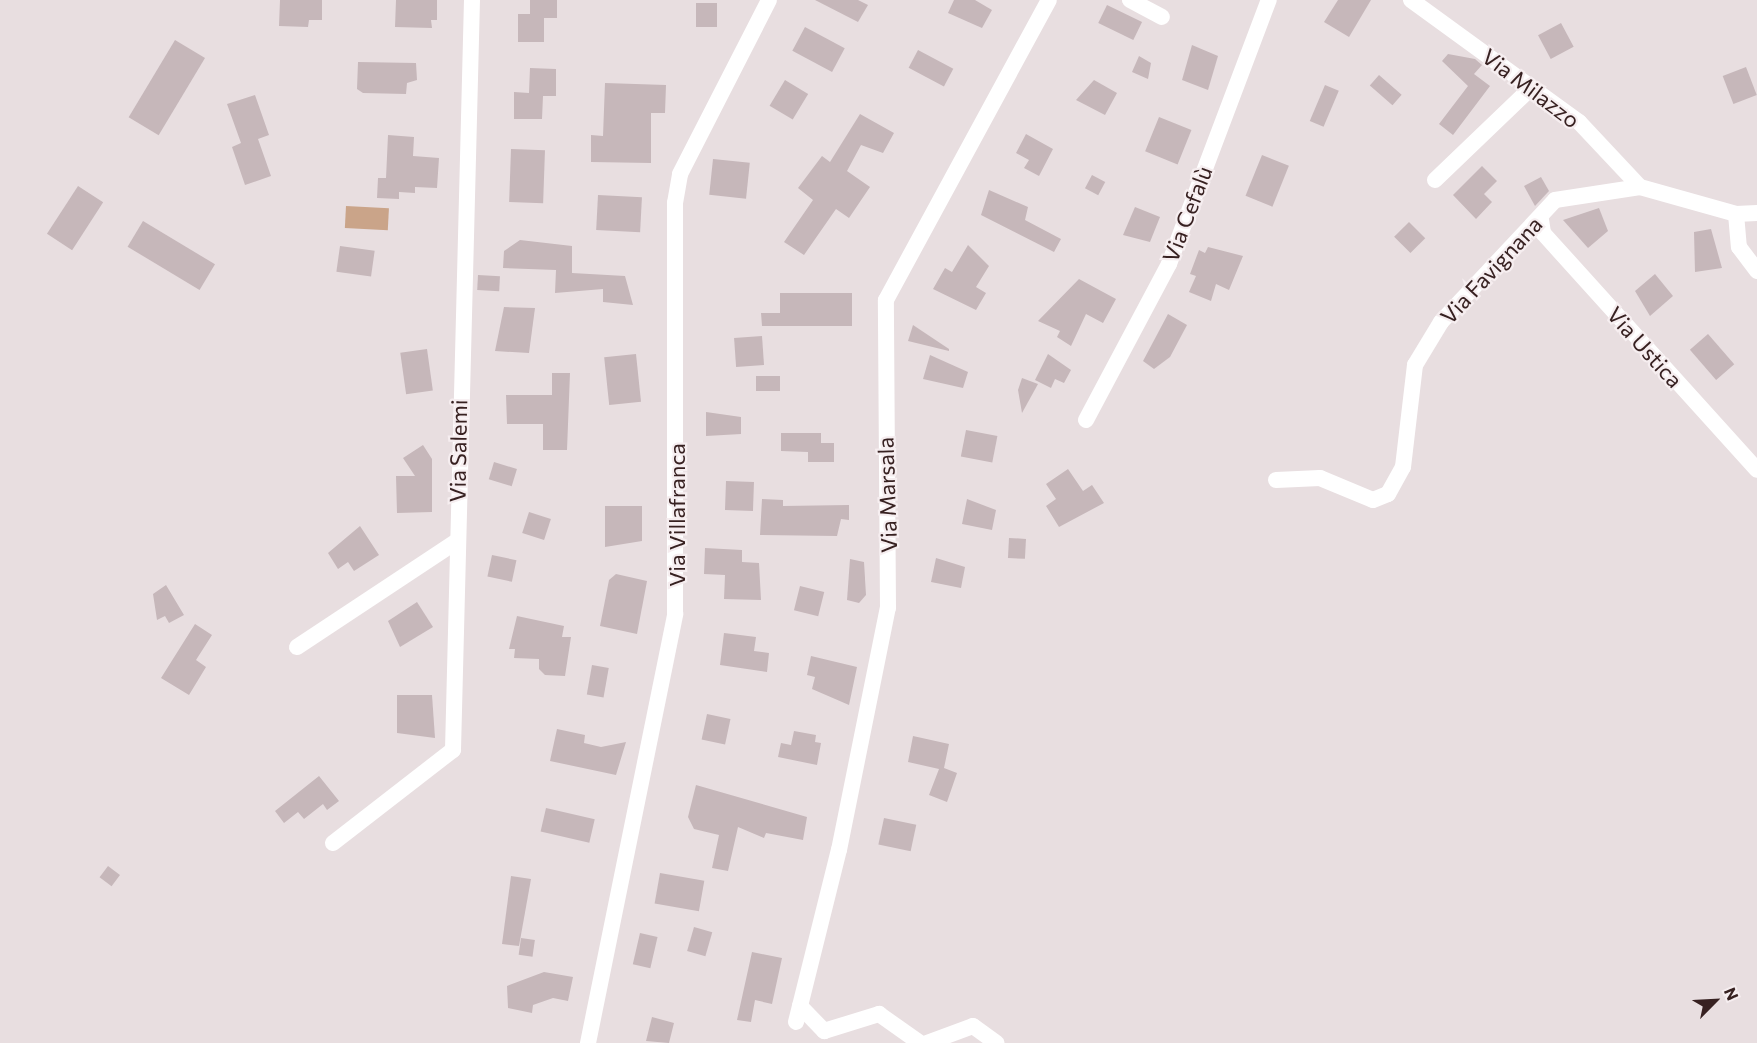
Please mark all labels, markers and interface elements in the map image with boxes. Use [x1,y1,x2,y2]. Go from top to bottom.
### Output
street label: Via Milazzo [1477,43,1585,133]
street label: Via Cefalù [1157,162,1217,266]
street label: Via Favignana [1435,211,1547,329]
street label: Via Ustica [1602,301,1688,393]
street label: Via Salemi [444,399,472,503]
street label: Via Marsala [872,437,902,553]
street label: Via Villafranca [664,443,690,587]
north arrow [1685,971,1745,1031]
text: N [1721,984,1743,1003]

